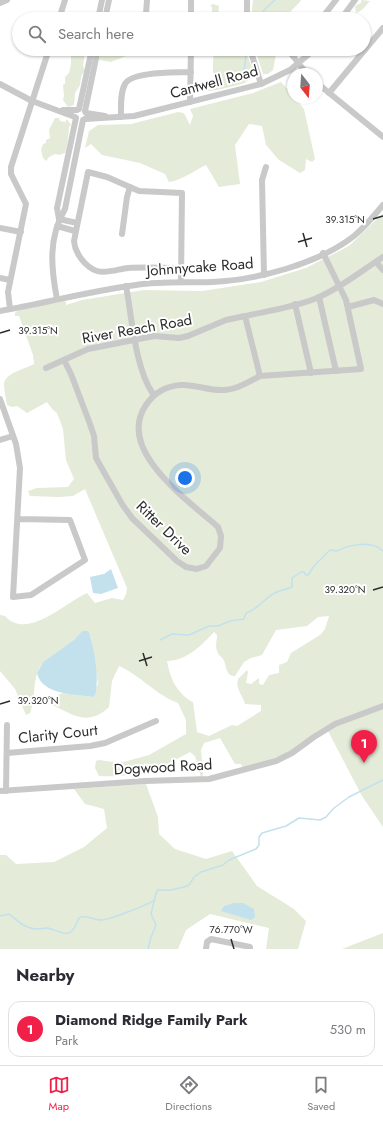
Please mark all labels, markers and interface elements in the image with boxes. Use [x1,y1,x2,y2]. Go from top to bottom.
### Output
search box [12,12,371,56]
icon: search [26,23,48,45]
text: Search here [58,23,134,45]
street label: Cantwell Road [167,60,261,104]
north arrow [287,68,323,104]
text: 39.315°N [325,212,365,227]
street label: Johnnycake Road [144,252,254,282]
street label: River Reach Road [80,309,194,349]
text: 39.315°N [18,323,58,338]
your location [175,468,195,488]
street label: Ritter Drive [131,496,197,560]
text: 39.320°N [324,582,366,597]
text: 39.320°N [17,693,59,708]
street label: Clarity Court [17,719,99,749]
pin: 1 [351,730,377,763]
street label: Dogwood Road [113,753,213,781]
text: 76.770°W [209,922,253,937]
text: Nearby [16,963,74,987]
text: Diamond Ridge Family Park [55,1009,248,1031]
text: 1 [27,1020,33,1039]
text: 530 m [330,1020,366,1039]
text: Park [55,1031,78,1050]
tab: Map [48,1074,70,1114]
tab: Directions [165,1074,212,1114]
tab: Saved [307,1074,335,1114]

